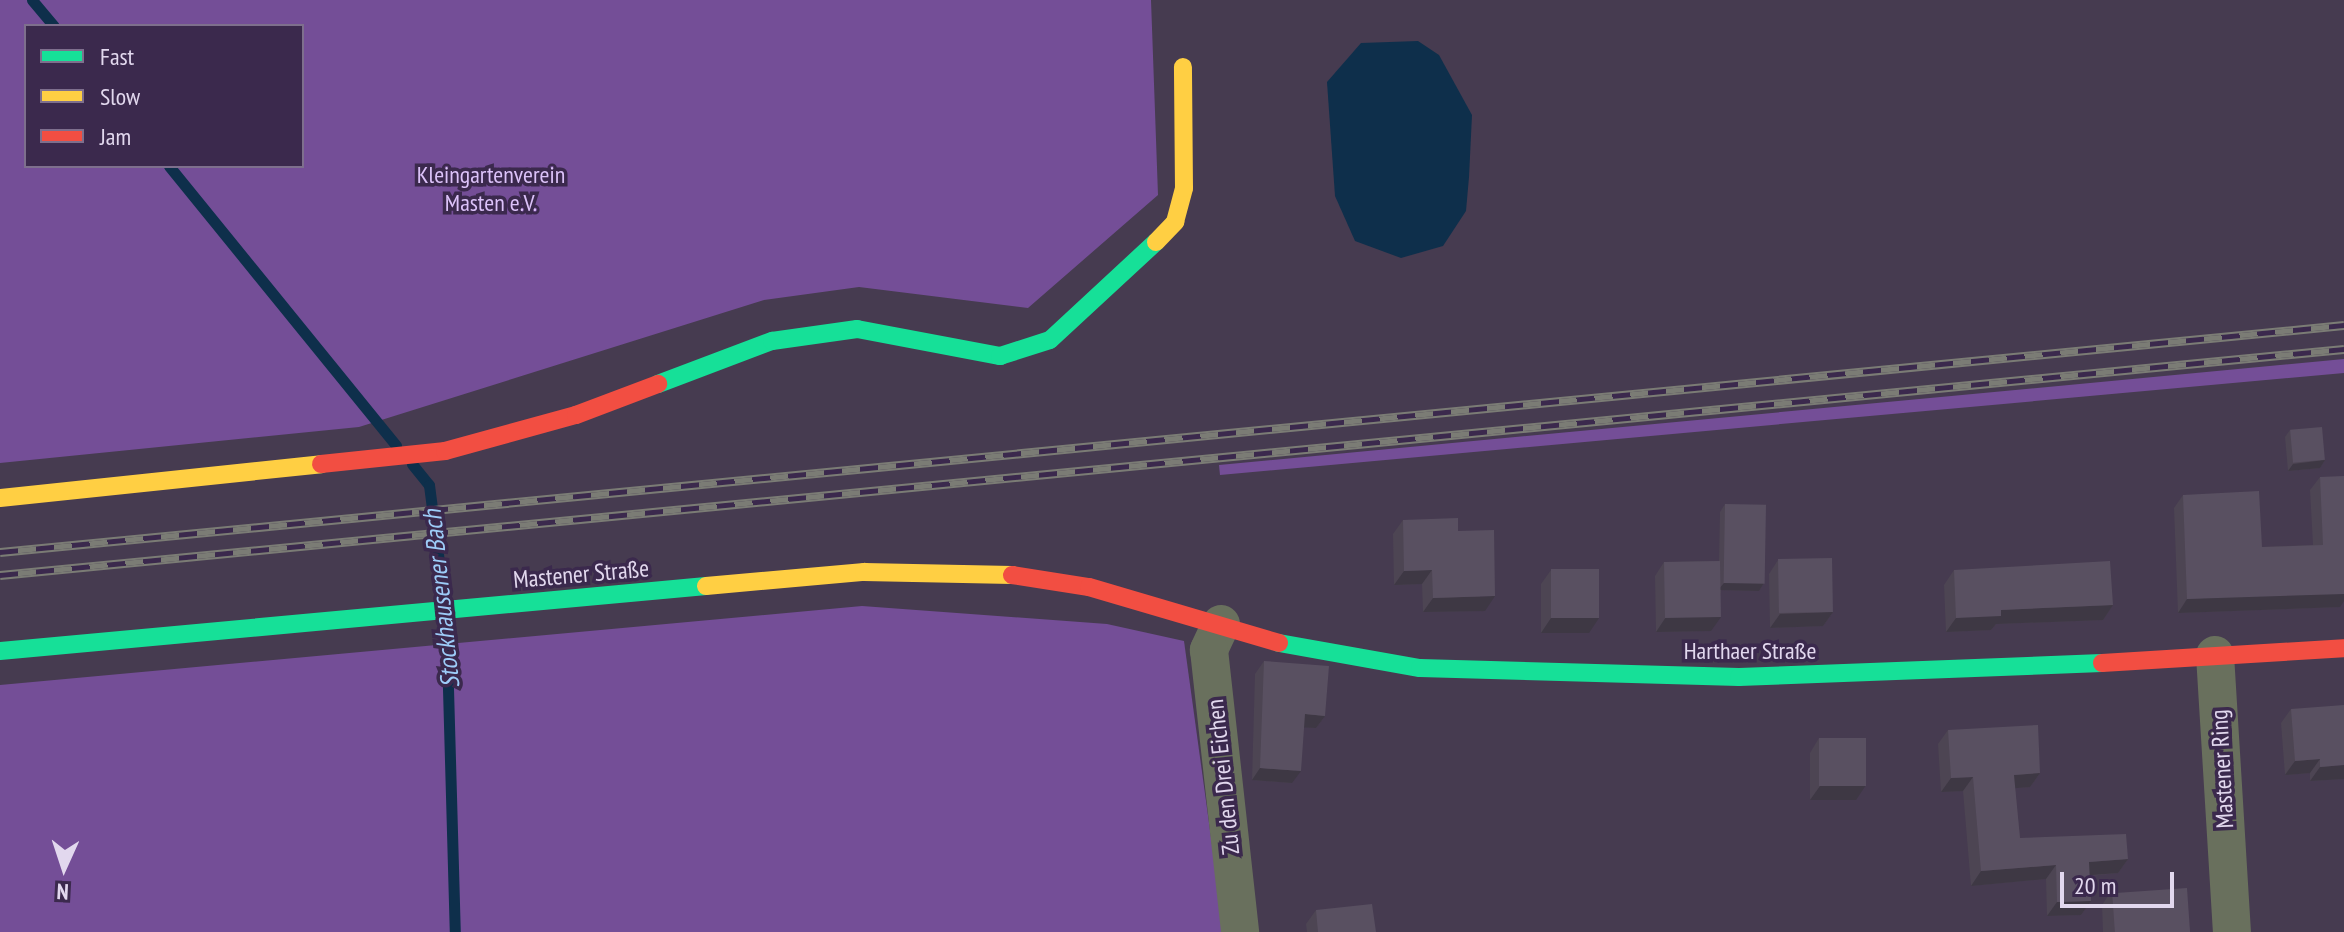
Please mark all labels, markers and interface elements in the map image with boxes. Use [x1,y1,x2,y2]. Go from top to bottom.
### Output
legend [24,24,304,168]
text: Fast [100,41,134,72]
text: Slow [100,81,140,112]
text: Jam [100,121,131,152]
park label: Kleingartenverein Masten e.V. [417,161,565,217]
water label: Stockhausener Bach [416,508,466,690]
street label: Mastener Straße [512,554,650,594]
street label: Harthaer Straße [1684,637,1816,665]
street label: Zu den Drei Eichen [1201,698,1245,856]
street label: Mastener Ring [2205,709,2239,829]
north arrow [24,828,104,908]
scale bar [2064,856,2178,906]
text: 20 m [2074,870,2116,901]
text: N [56,878,69,906]

